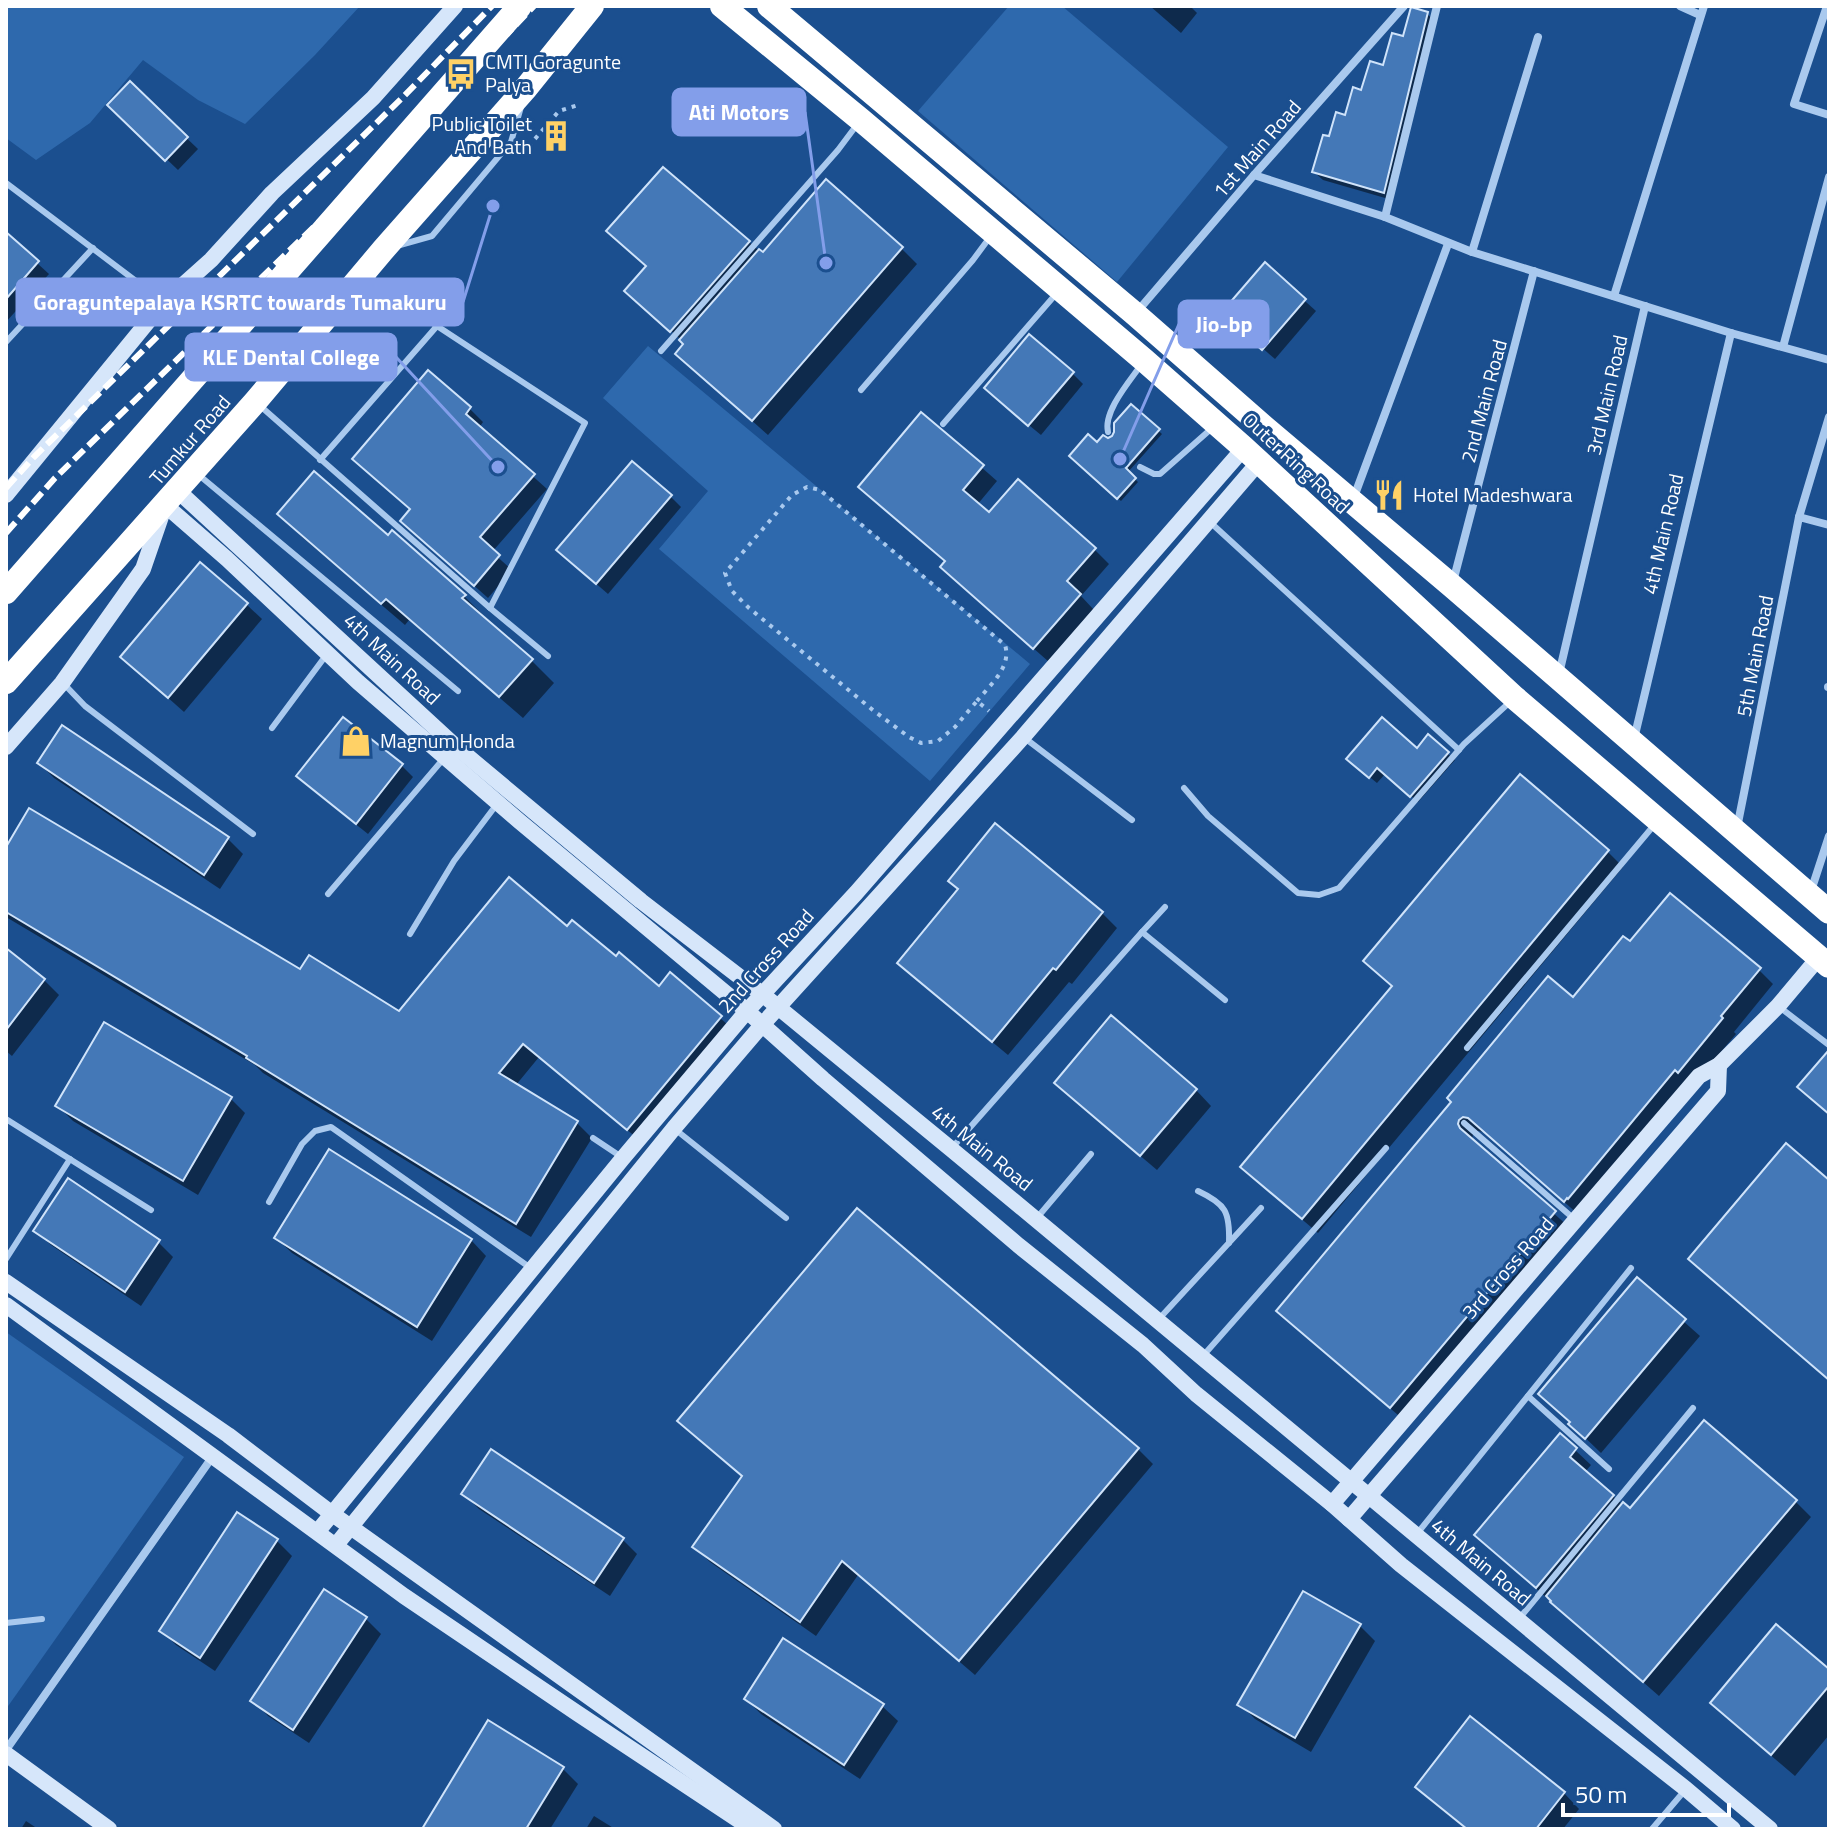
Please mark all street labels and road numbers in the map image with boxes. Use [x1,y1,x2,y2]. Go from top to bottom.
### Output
street label: 1st Main Road [1205,93,1308,205]
street label: 3rd Main Road [1578,332,1635,458]
street label: 2nd Main Road [1452,336,1515,466]
street label: Tumkur Road [142,388,238,492]
street label: Outer Ring Road [1235,404,1357,521]
street label: 4th Main Road [1634,470,1691,597]
street label: 5th Main Road [1728,593,1781,719]
street label: 4th Main Road [337,605,448,712]
street label: 2nd Cross Road [710,902,821,1020]
street label: 4th Main Road [925,1097,1040,1198]
street label: 3rd Cross Road [1454,1209,1561,1326]
street label: 4th Main Road [1424,1510,1538,1613]

